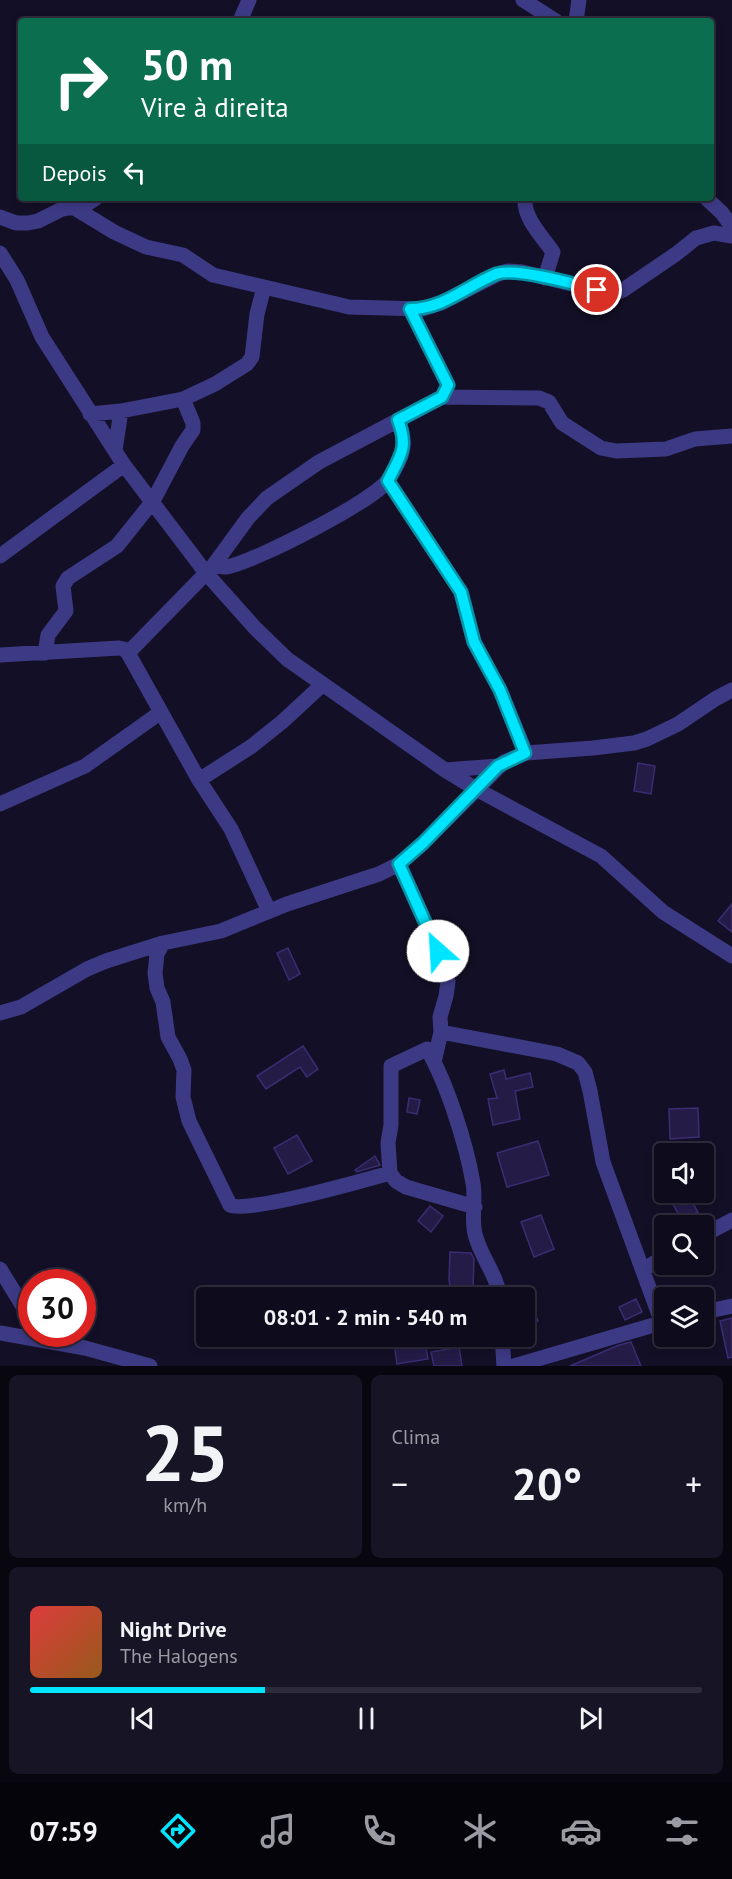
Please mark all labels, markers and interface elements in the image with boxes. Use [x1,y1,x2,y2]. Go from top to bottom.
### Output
text: 50 m [141,37,233,92]
icon: right [42,42,120,120]
text: Vire à direita [141,90,289,124]
icon: left [118,156,151,189]
text: Depois [42,159,106,187]
pin [571,264,622,315]
icon: arrive [580,273,613,306]
position arrow [406,919,470,983]
map controls [654,1143,714,1347]
button: sound [654,1143,714,1203]
button: search [654,1215,714,1275]
speed limit sign: 30 [18,1269,96,1347]
button: layers [654,1287,714,1347]
text: 08:01 · 2 min · 540 m [264,1303,467,1331]
text: 25 [141,1402,229,1503]
text: Clima [392,1424,440,1450]
text: 20° [511,1454,582,1512]
text: − [392,1462,408,1505]
text: + [685,1462,702,1505]
text: km/h [163,1492,207,1518]
text: Night Drive [120,1615,227,1643]
text: The Halogens [120,1643,238,1669]
icon: previous [126,1702,159,1735]
icon: pause [350,1702,383,1735]
icon: next [574,1702,607,1735]
icon: directions [157,1810,199,1852]
icon: music [257,1810,299,1852]
icon: phone [358,1810,400,1852]
icon: climate [459,1810,501,1852]
icon: car [560,1810,602,1852]
icon: filters [661,1810,703,1852]
text: 07:59 [29,1814,98,1848]

